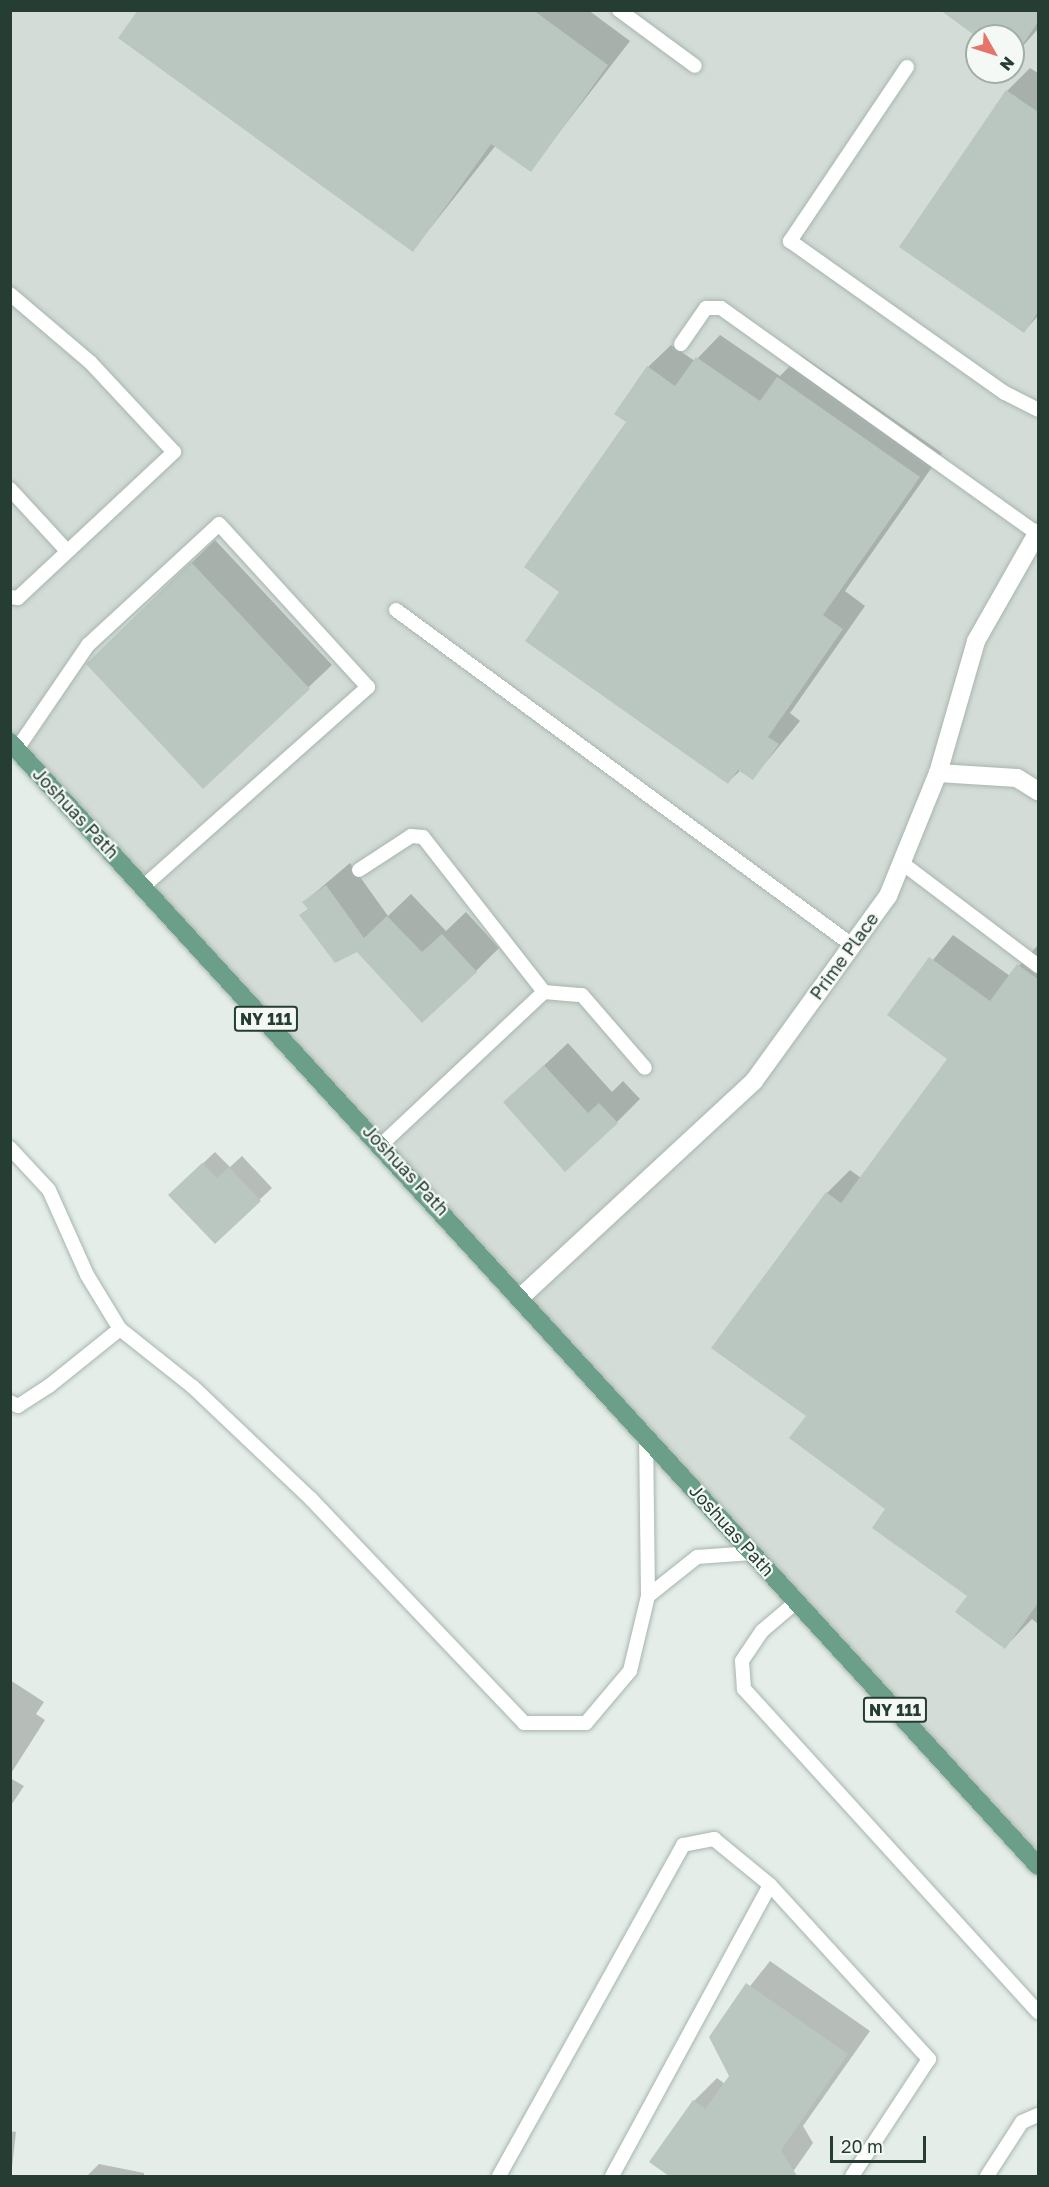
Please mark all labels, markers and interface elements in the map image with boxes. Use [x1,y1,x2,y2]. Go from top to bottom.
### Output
north arrow [965,24,1025,84]
text: N [996,53,1019,75]
street label: Joshuas Path [28,763,124,863]
street label: Prime Place [805,908,883,1004]
road number: NY 111 [233,1006,299,1032]
street label: Joshuas Path [358,1120,454,1220]
street label: Joshuas Path [685,1480,779,1580]
road number: NY 111 [862,1697,928,1723]
scale bar [833,2124,929,2162]
text: 20 m [841,2135,883,2157]

